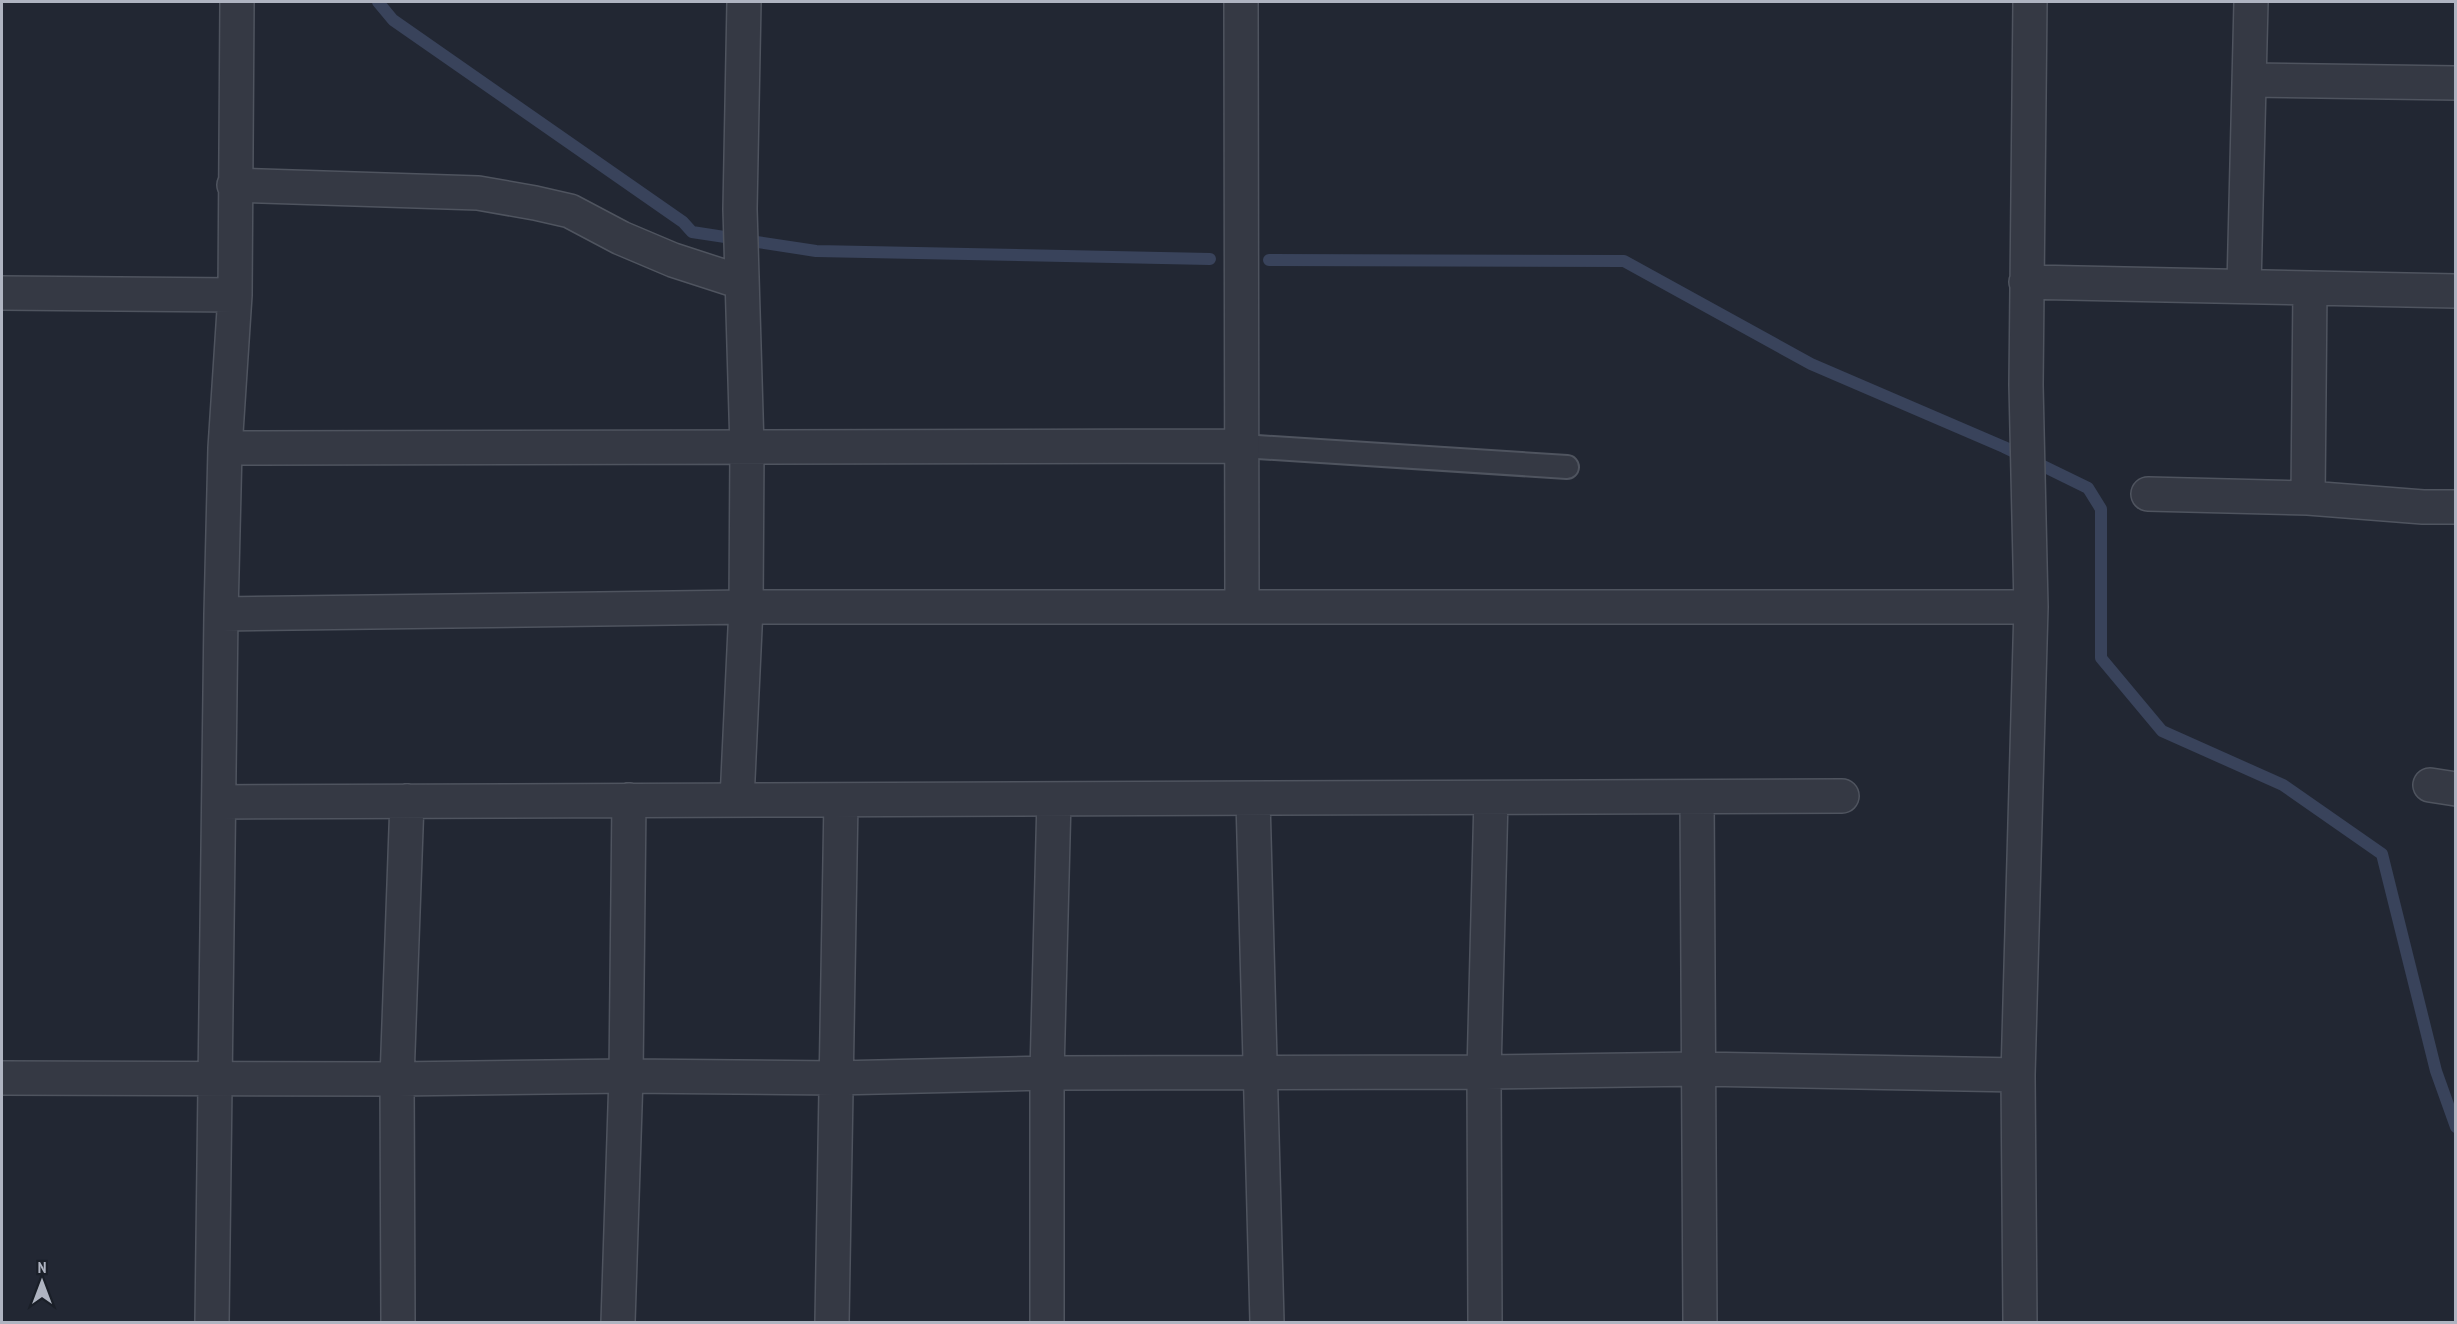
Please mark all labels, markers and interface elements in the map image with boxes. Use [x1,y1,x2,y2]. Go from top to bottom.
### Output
north arrow [12,1252,72,1312]
text: N [38,1257,46,1277]

